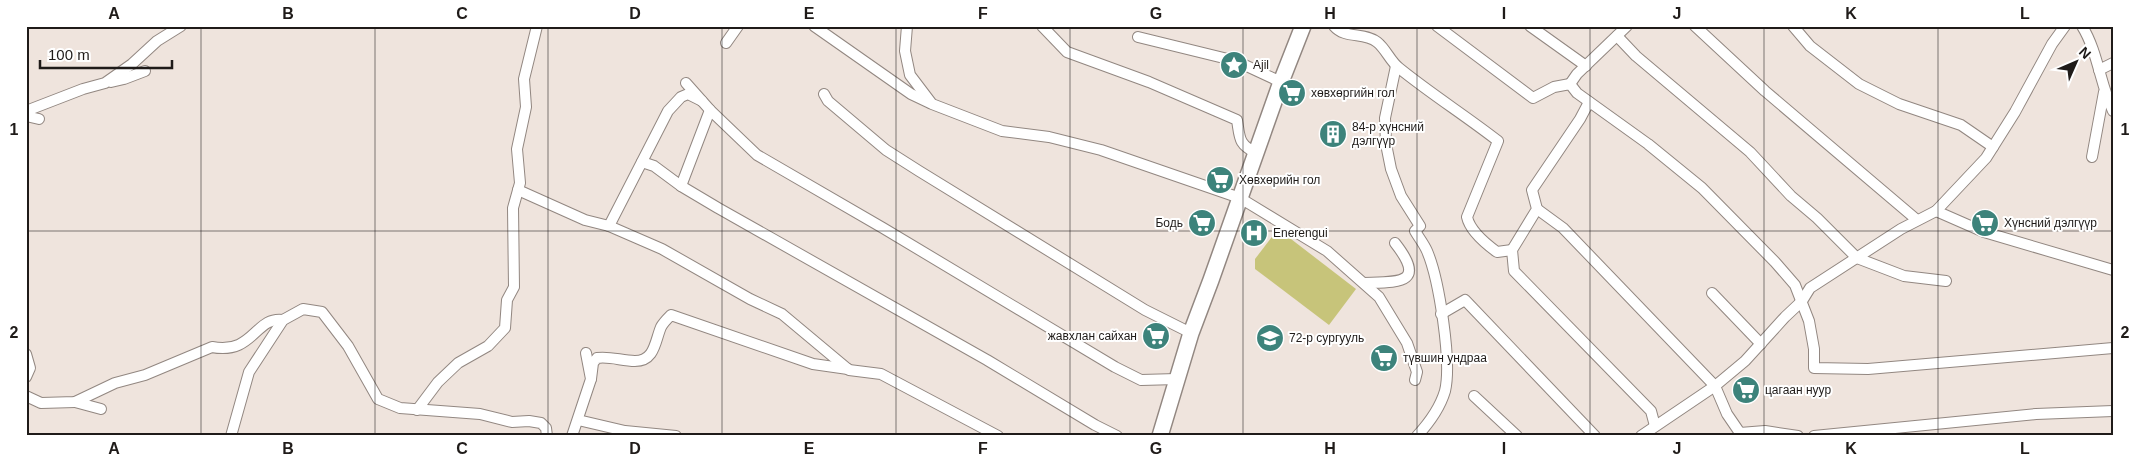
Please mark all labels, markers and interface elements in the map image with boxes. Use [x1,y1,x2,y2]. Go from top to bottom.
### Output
text: A [108,5,120,22]
text: B [282,5,294,22]
text: C [456,5,468,22]
text: D [629,5,641,22]
text: E [804,5,815,22]
text: F [978,5,988,22]
text: G [1150,5,1162,22]
text: H [1324,5,1336,22]
text: I [1502,5,1506,22]
text: J [1673,5,1681,22]
text: K [1845,5,1857,22]
text: L [2020,5,2030,22]
scale bar [40,38,172,70]
north arrow [2052,38,2102,88]
text: N [2076,44,2094,62]
text: 100 m [48,46,90,63]
place icon: Ajil [1219,50,1249,80]
place label: Ajil [1253,58,1269,72]
supermarket icon: хөвхөргийн гол [1277,78,1307,108]
place label: хөвхөргийн гол [1311,86,1395,100]
building icon: 84-р хүнсний дэлгүүр [1318,119,1348,149]
place label: 84-р хүнсний дэлгүүр [1352,120,1424,148]
text: 1 [10,121,19,138]
text: 1 [2121,121,2130,138]
supermarket icon: Хөвхөрийн гол [1205,165,1235,195]
place label: Хөвхөрийн гол [1239,173,1320,187]
supermarket icon: Бодь [1187,208,1217,238]
supermarket icon: Хүнсний дэлгүүр [1970,208,2000,238]
place label: Бодь [1155,216,1183,230]
place label: Хүнсний дэлгүүр [2004,216,2097,230]
hospital icon: Enerengui [1239,218,1269,248]
place label: Enerengui [1273,226,1328,240]
supermarket icon: жавхлан сайхан [1141,321,1171,351]
school or university icon: 72-р сургууль [1255,323,1285,353]
text: 2 [10,324,19,341]
text: 2 [2121,324,2130,341]
place label: жавхлан сайхан [1048,329,1137,343]
place label: 72-р сургууль [1289,331,1364,345]
supermarket icon: түвшин ундраа [1369,343,1399,373]
place label: түвшин ундраа [1403,351,1487,365]
supermarket icon: цагаан нуур [1731,375,1761,405]
place label: цагаан нуур [1765,383,1831,397]
text: A [108,440,120,457]
text: B [282,440,294,457]
text: C [456,440,468,457]
text: D [629,440,641,457]
text: E [804,440,815,457]
text: F [978,440,988,457]
text: G [1150,440,1162,457]
text: H [1324,440,1336,457]
text: I [1502,440,1506,457]
text: J [1673,440,1681,457]
text: K [1845,440,1857,457]
text: L [2020,440,2030,457]

